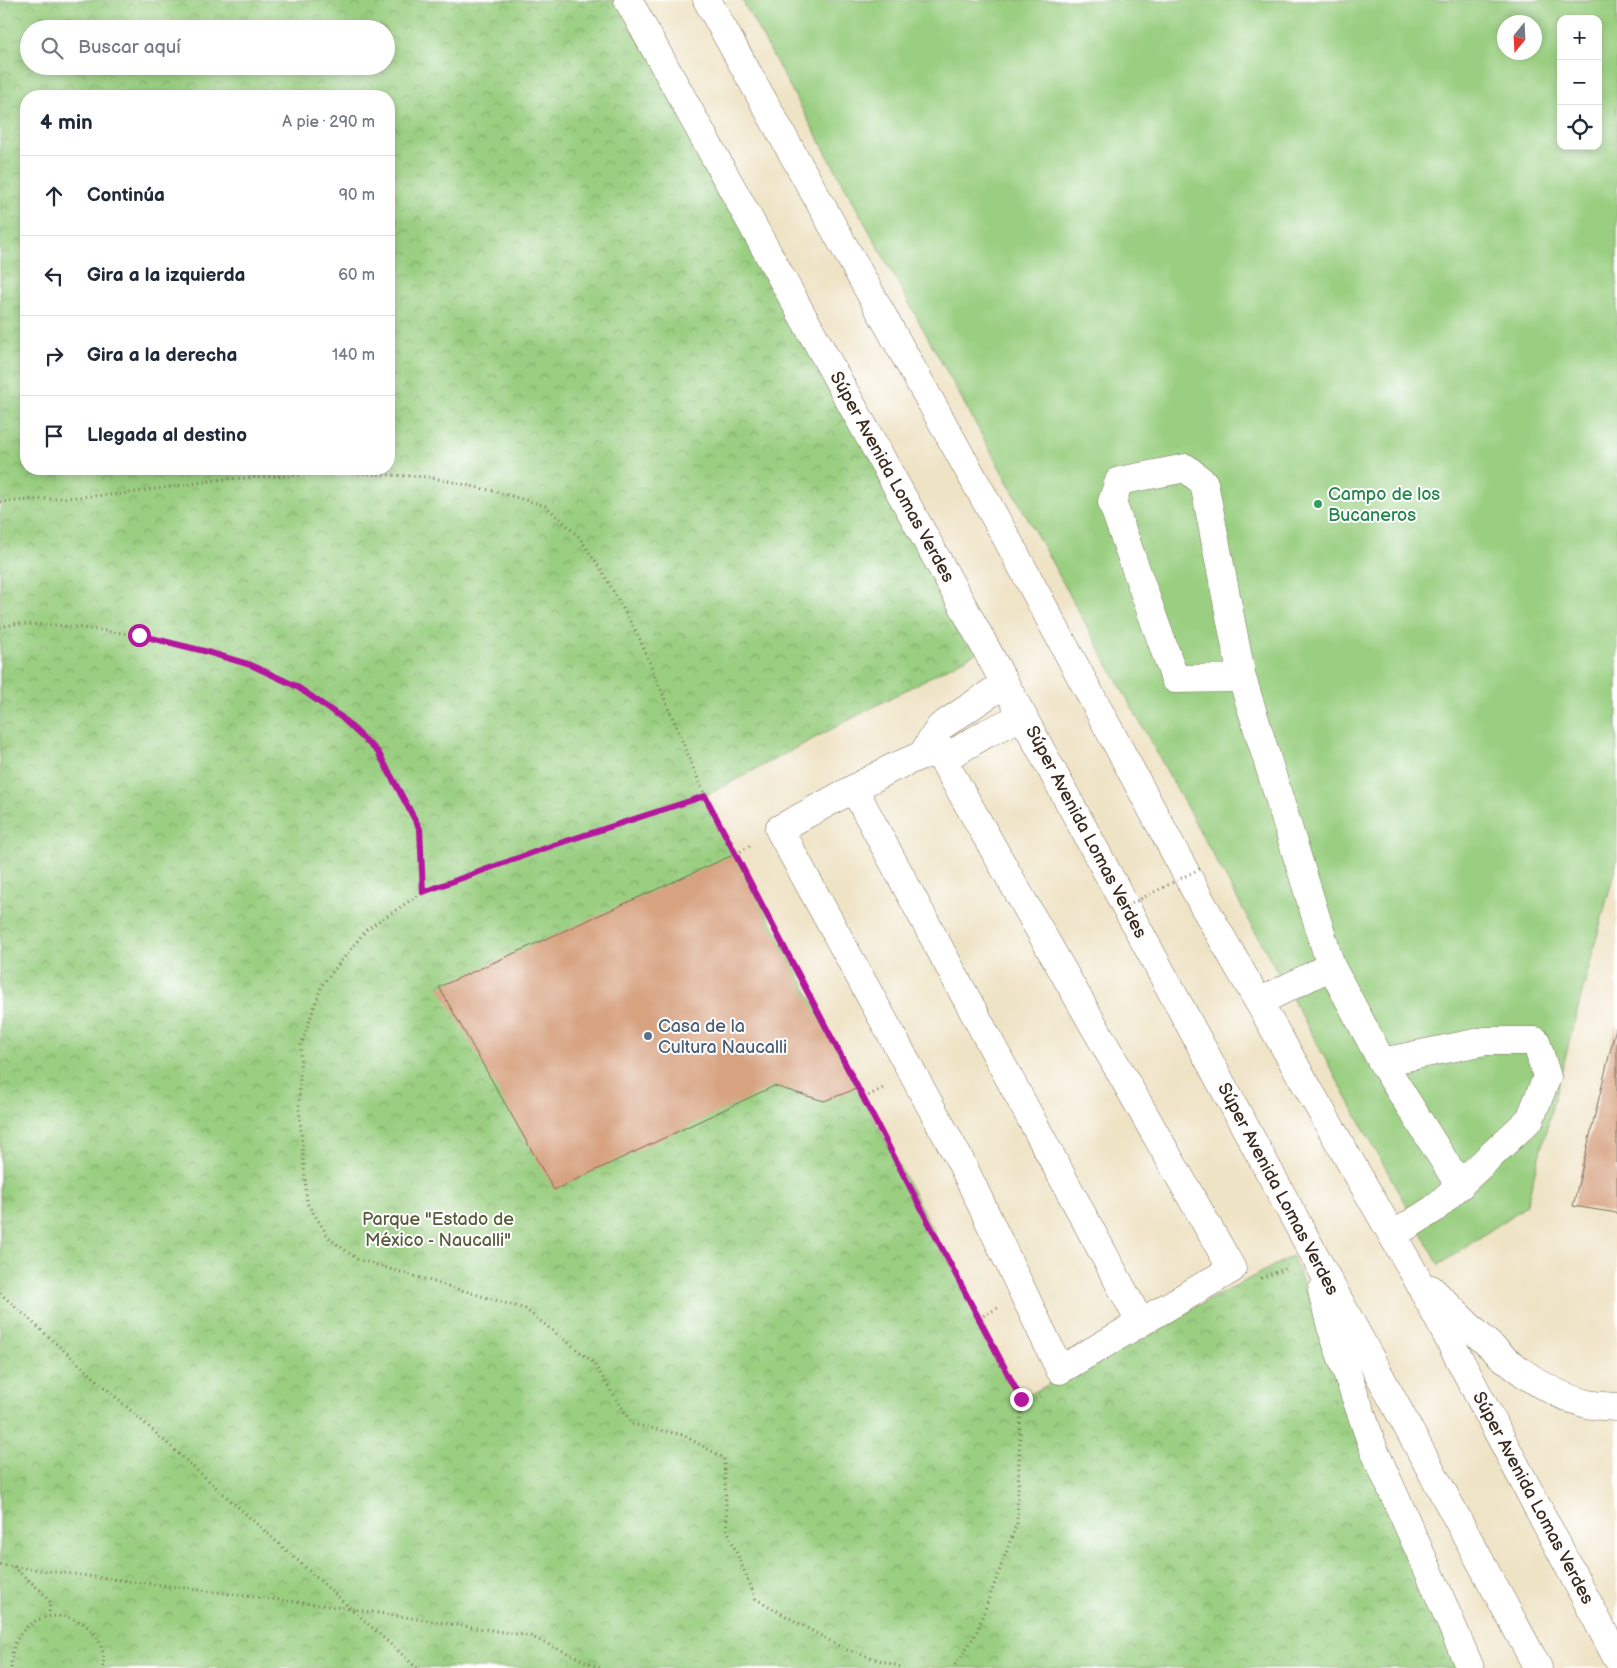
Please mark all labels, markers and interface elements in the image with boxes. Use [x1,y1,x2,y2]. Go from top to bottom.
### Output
north arrow [1497,15,1542,60]
map controls [1557,15,1602,150]
button: + [1557,15,1602,60]
search box [20,20,395,75]
icon: search [38,34,66,62]
text: Buscar aquí [78,36,181,59]
button: − [1557,60,1602,105]
button: locate [1557,105,1602,150]
text: 4 min [40,110,93,135]
text: A pie · 290 m [282,113,375,132]
icon: ahead [40,182,68,210]
text: Continúa [87,184,165,207]
text: 90 m [339,186,375,205]
icon: left [40,262,68,290]
text: Gira a la izquierda [87,264,245,287]
text: 60 m [338,266,375,285]
icon: right [40,342,68,370]
text: Gira a la derecha [87,344,237,367]
text: 140 m [332,346,375,365]
street label: Súper Avenida Lomas Verdes [825,368,959,586]
icon: arrive [40,422,68,450]
text: Llegada al destino [87,424,247,447]
place label: Campo de los Bucaneros [1328,484,1440,526]
marker: Campo de los Bucaneros [1312,498,1324,510]
route start [128,624,151,647]
street label: Súper Avenida Lomas Verdes [1021,722,1151,942]
place label: Casa de la Cultura Naucalli [658,1016,787,1058]
marker: Casa de la Cultura Naucalli [642,1030,654,1042]
street label: Súper Avenida Lomas Verdes [1213,1079,1343,1299]
park label: Parque "Estado de México - Naucalli" [362,1209,514,1251]
route end [1010,1388,1033,1411]
street label: Súper Avenida Lomas Verdes [1468,1388,1598,1608]

